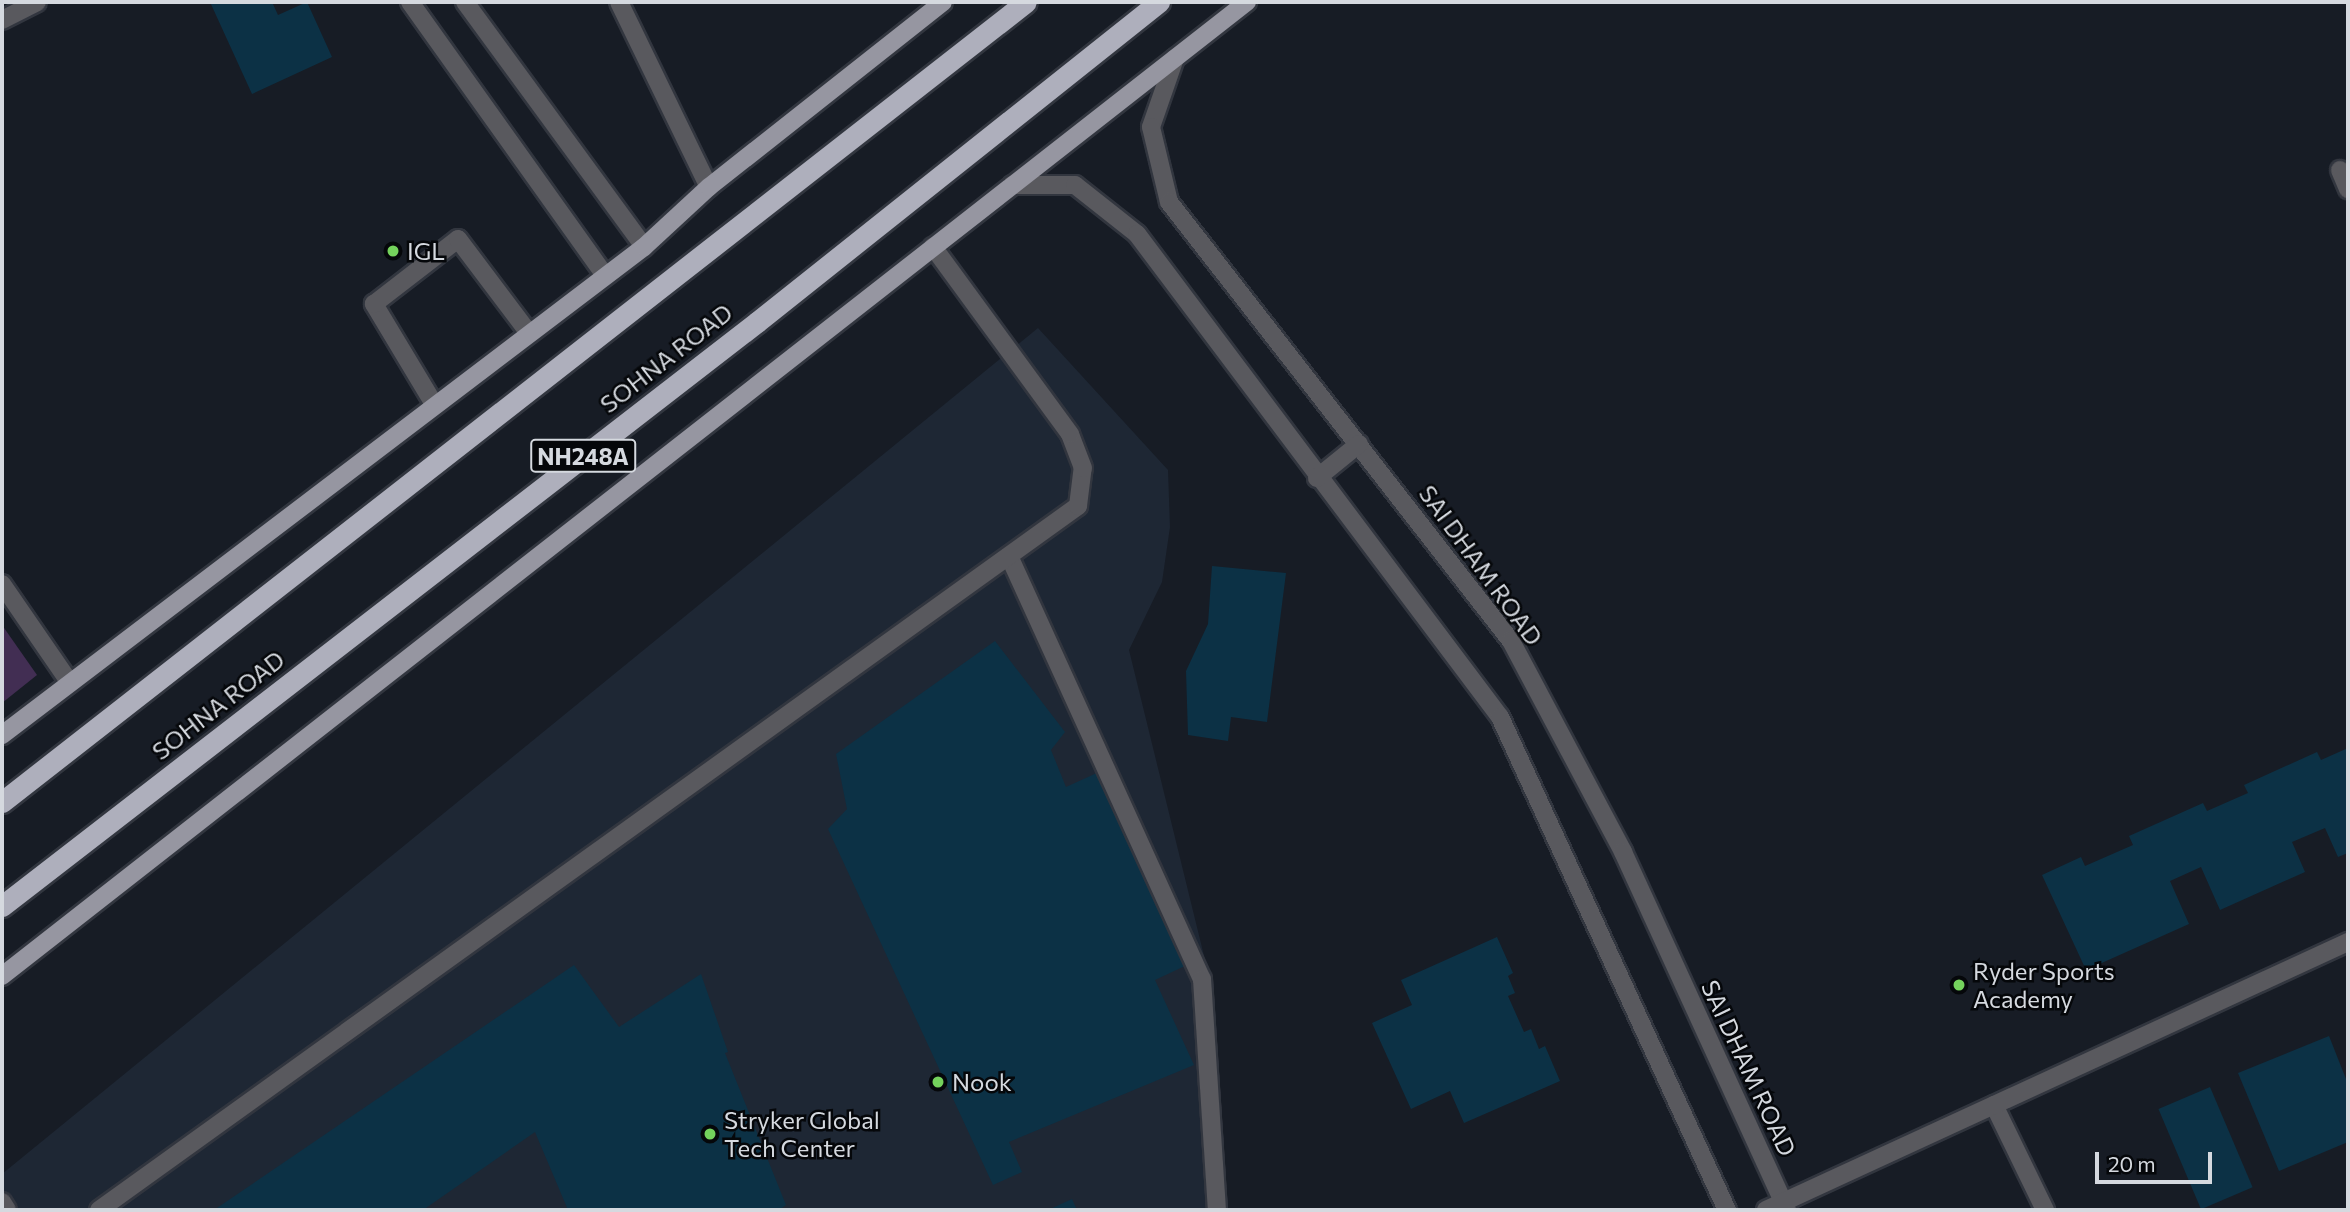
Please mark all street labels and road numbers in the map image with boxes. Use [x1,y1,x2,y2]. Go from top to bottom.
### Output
street label: SOHNA ROAD [594,297,738,419]
road number: NH248A [529,436,637,476]
street label: SAI DHAM ROAD [1413,479,1549,651]
street label: SOHNA ROAD [146,644,290,766]
street label: SAI DHAM ROAD [1696,976,1802,1160]

